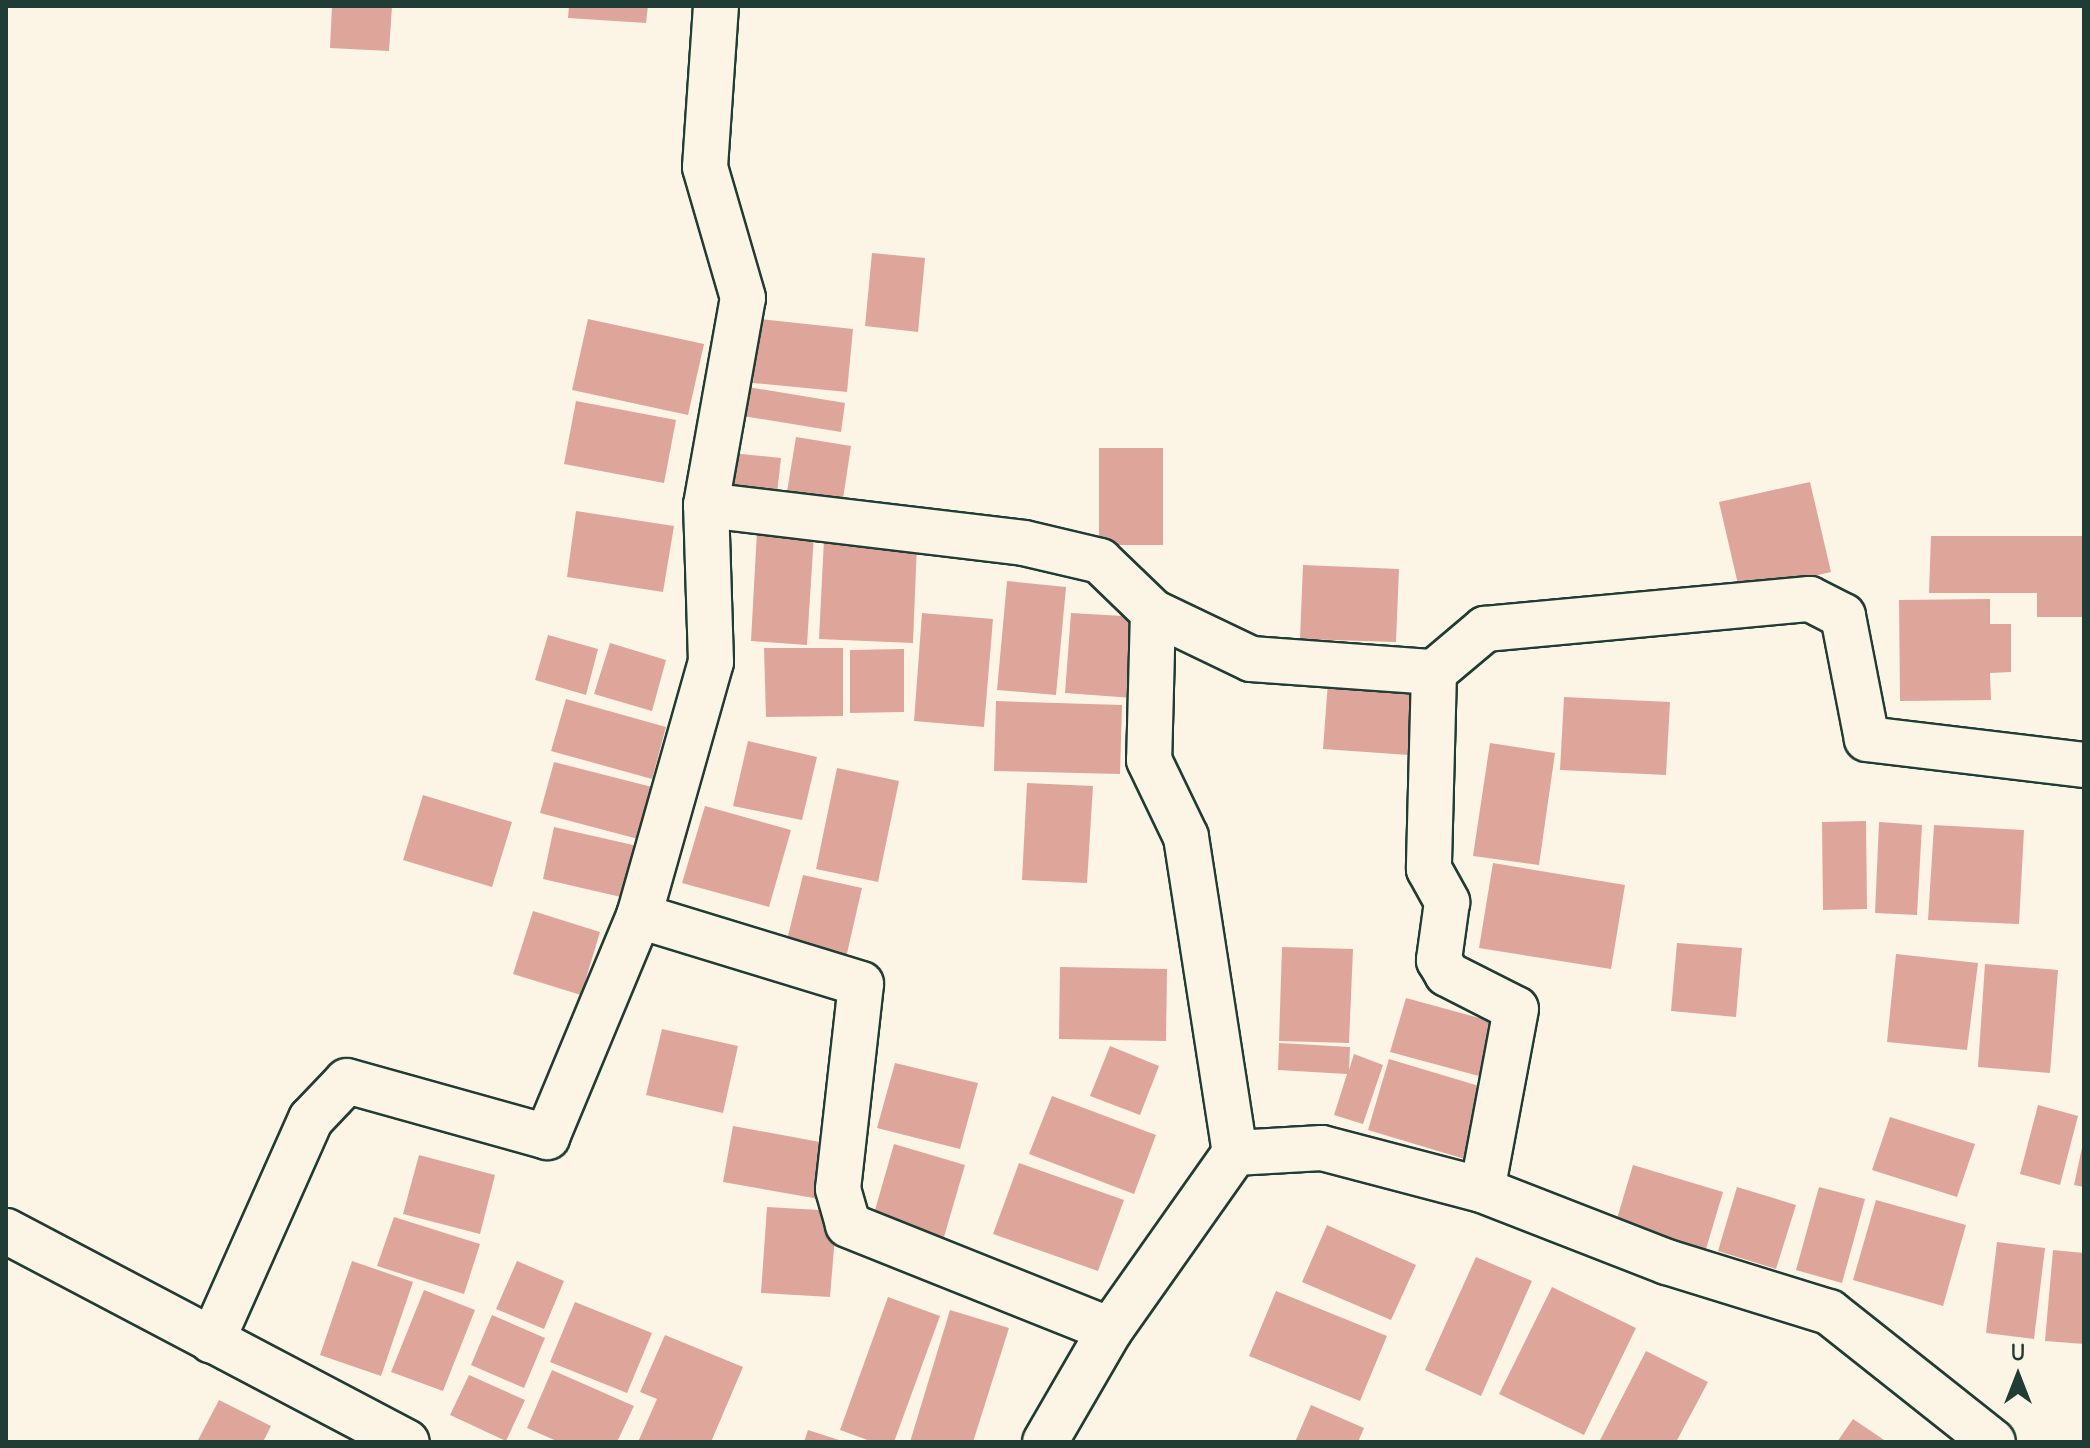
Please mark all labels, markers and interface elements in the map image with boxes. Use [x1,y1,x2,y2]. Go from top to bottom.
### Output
north arrow [1978,1336,2058,1416]
text: U [2010,1338,2026,1366]

